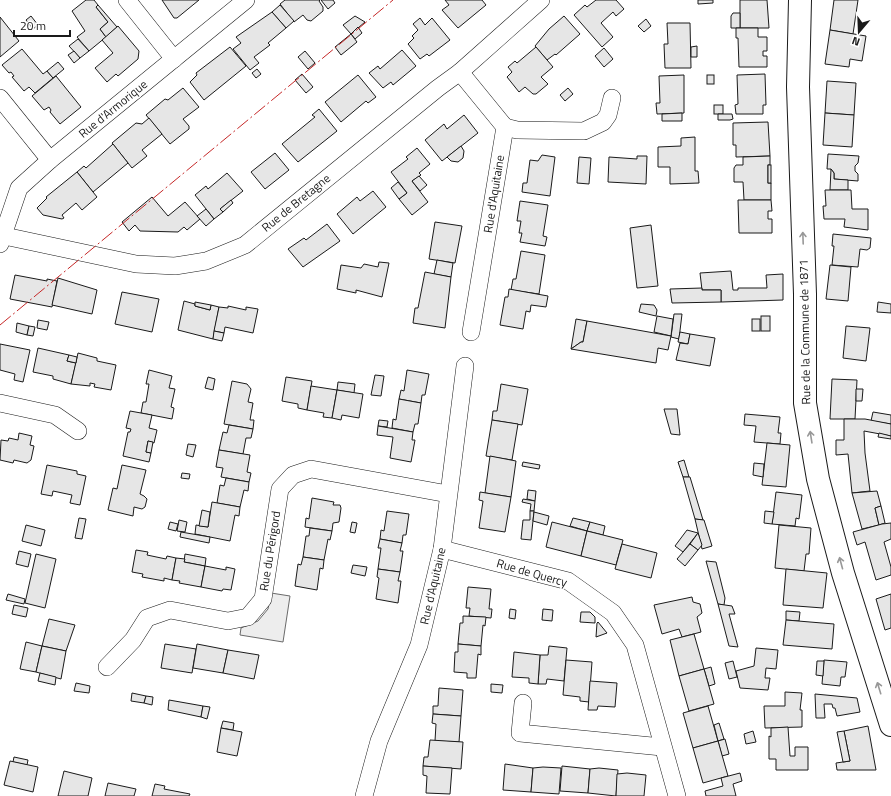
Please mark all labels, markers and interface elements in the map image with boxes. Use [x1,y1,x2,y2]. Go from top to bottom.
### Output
scale bar [14,12,70,38]
north arrow [839,12,879,52]
text: 20 m [20,16,46,35]
text: N [850,33,862,50]
street label: Rue d'Armorique [74,75,151,142]
street label: Rue d'Aquitaine [478,154,509,234]
street label: Rue de Bretagne [257,169,334,236]
one-way arrow [800,232,807,245]
street label: Rue de la Commune de 1871 [794,259,815,405]
one-way arrow [807,431,815,444]
street label: Rue du Périgord [254,510,285,592]
street label: Rue d'Aquitaine [414,545,451,626]
street label: Rue de Quercy [494,553,570,592]
one-way arrow [837,557,844,570]
one-way arrow [875,681,882,694]

